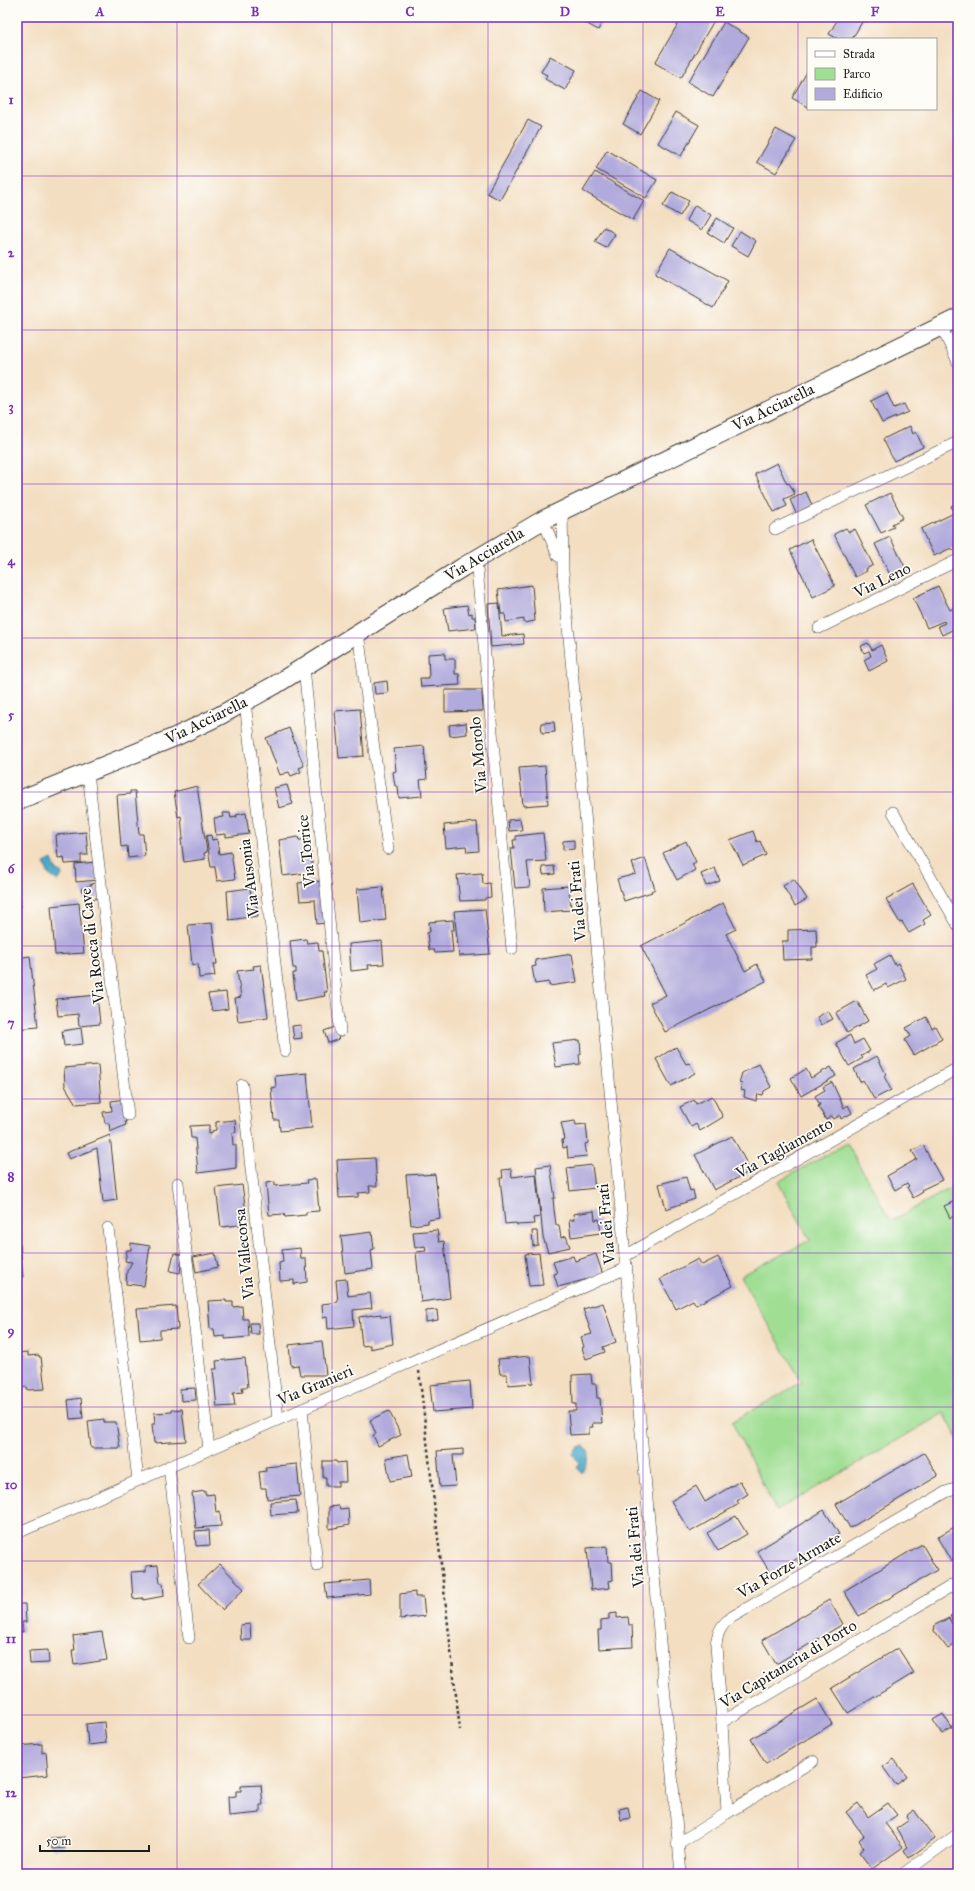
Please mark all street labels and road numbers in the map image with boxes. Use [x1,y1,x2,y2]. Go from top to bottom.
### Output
street label: Via Acciarella [728,379,817,435]
street label: Via Acciarella [440,523,527,586]
street label: Via Leno [850,558,914,602]
street label: Via Acciarella [161,692,250,748]
street label: Via Morolo [465,716,491,795]
street label: Via Torrice [293,813,319,889]
street label: Via Ausonia [235,838,263,919]
street label: Via dei Frati [564,859,590,943]
street label: Via Rocca di Cave [75,887,109,1006]
street label: Via Tagliamento [731,1114,836,1184]
street label: Via dei Frati [593,1182,619,1266]
street label: Via Vallecorsa [230,1207,258,1301]
street label: Via Granieri [273,1360,356,1410]
street label: Via dei Frati [622,1505,648,1589]
street label: Via Forze Armate [733,1527,845,1603]
street label: Via Capitaneria di Porto [715,1616,860,1713]

